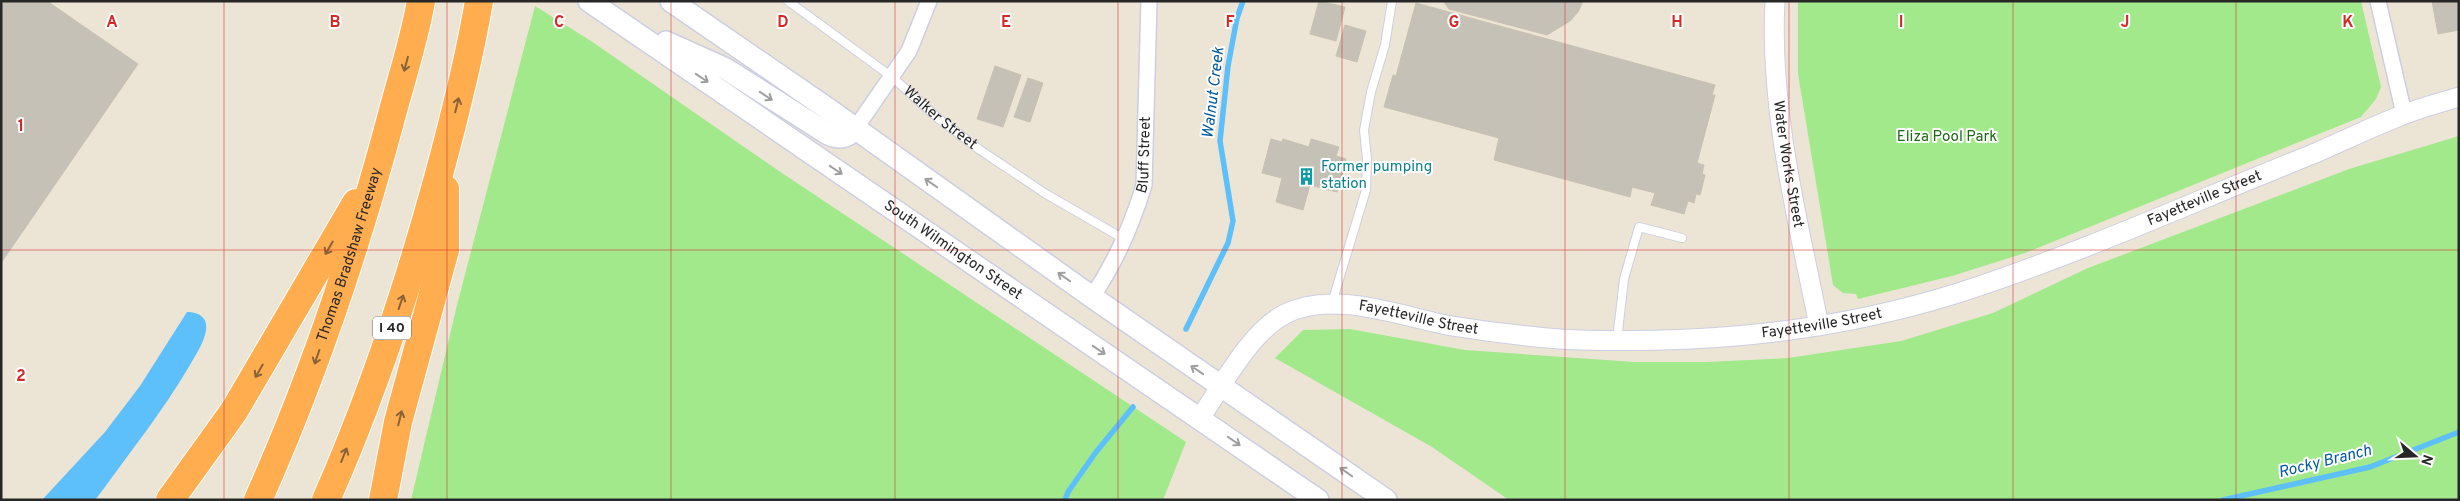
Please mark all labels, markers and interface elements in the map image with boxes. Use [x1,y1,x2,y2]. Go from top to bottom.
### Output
text: A [106,13,118,33]
text: B [329,13,341,33]
text: C [554,13,564,33]
text: D [777,13,789,33]
text: E [1001,13,1011,33]
text: F [1225,13,1235,33]
text: G [1449,13,1459,33]
text: H [1671,13,1683,33]
text: I [1899,13,1903,33]
text: J [2121,13,2129,33]
text: K [2342,13,2354,33]
water label: Walnut Creek [1198,45,1230,140]
one-way arrow [400,55,410,71]
one-way arrow [695,73,709,83]
street label: Walker Street [899,82,981,154]
one-way arrow [759,90,773,101]
one-way arrow [453,98,462,114]
street label: Water Works Street [1769,99,1808,229]
street label: Bluff Street [1132,116,1155,196]
text: 1 [18,117,24,137]
park label: Eliza Pool Park [1897,128,1997,147]
place label: Former pumping station [1321,158,1432,194]
street label: Thomas Bradshaw Freeway [313,165,386,345]
one-way arrow [829,165,843,175]
building icon: Former pumping station [1297,166,1317,186]
street label: Fayetteville Street [2145,166,2264,231]
one-way arrow [925,178,939,188]
street label: South Wilmington Street [880,196,1026,304]
one-way arrow [324,241,334,255]
one-way arrow [1057,272,1071,282]
one-way arrow [396,295,406,311]
street label: Fayetteville Street [1357,296,1480,339]
street label: Fayetteville Street [1760,304,1884,343]
road number: I 40 [373,316,411,339]
one-way arrow [1092,345,1106,355]
one-way arrow [312,348,321,364]
one-way arrow [254,363,264,378]
one-way arrow [1191,365,1205,375]
text: 2 [16,367,26,387]
one-way arrow [395,410,405,426]
north arrow [2390,431,2440,481]
one-way arrow [1227,436,1241,446]
water label: Rocky Branch [2276,441,2374,483]
one-way arrow [340,448,350,463]
text: N [2416,452,2436,467]
one-way arrow [1339,467,1353,477]

